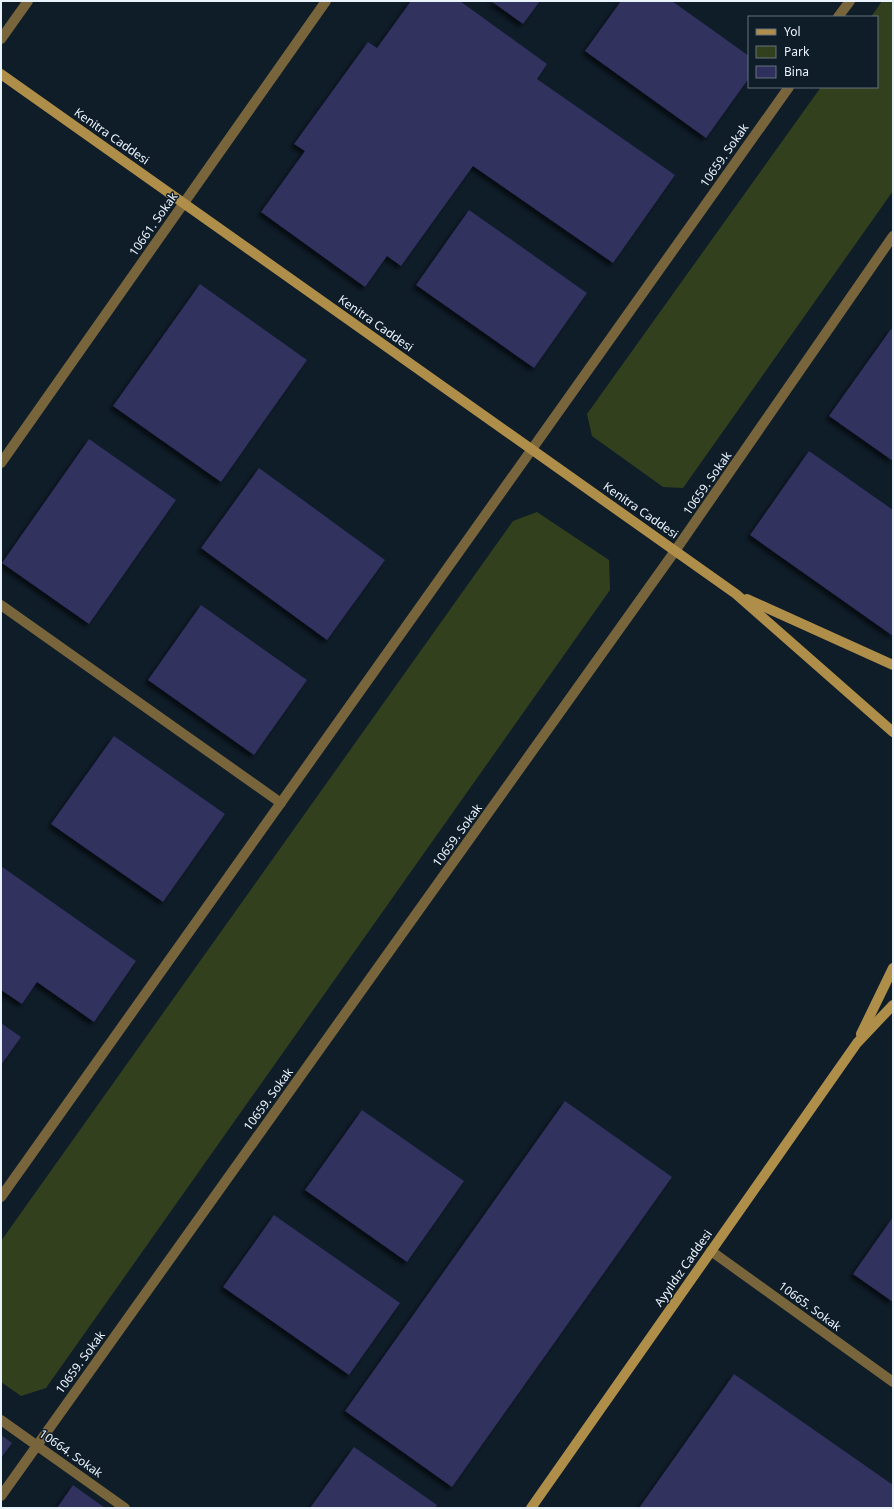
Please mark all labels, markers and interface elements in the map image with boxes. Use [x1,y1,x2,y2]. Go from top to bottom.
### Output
legend [748,16,878,88]
text: Yol [784,23,801,40]
text: Park [784,43,810,60]
text: Bina [784,63,809,80]
street label: Kenitra Caddesi [71,104,153,168]
street label: 10659. Sokak [696,119,753,190]
street label: 10661. Sokak [125,188,182,259]
street label: Kenitra Caddesi [335,291,417,355]
street label: 10659. Sokak [679,447,736,518]
street label: Kenitra Caddesi [600,478,682,542]
street label: 10659. Sokak [428,800,486,870]
street label: 10659. Sokak [239,1064,297,1134]
street label: Ayyıldız Caddesi [650,1226,716,1310]
street label: 10665. Sokak [775,1277,845,1335]
street label: 10659. Sokak [51,1327,109,1397]
street label: 10664. Sokak [36,1425,107,1482]

